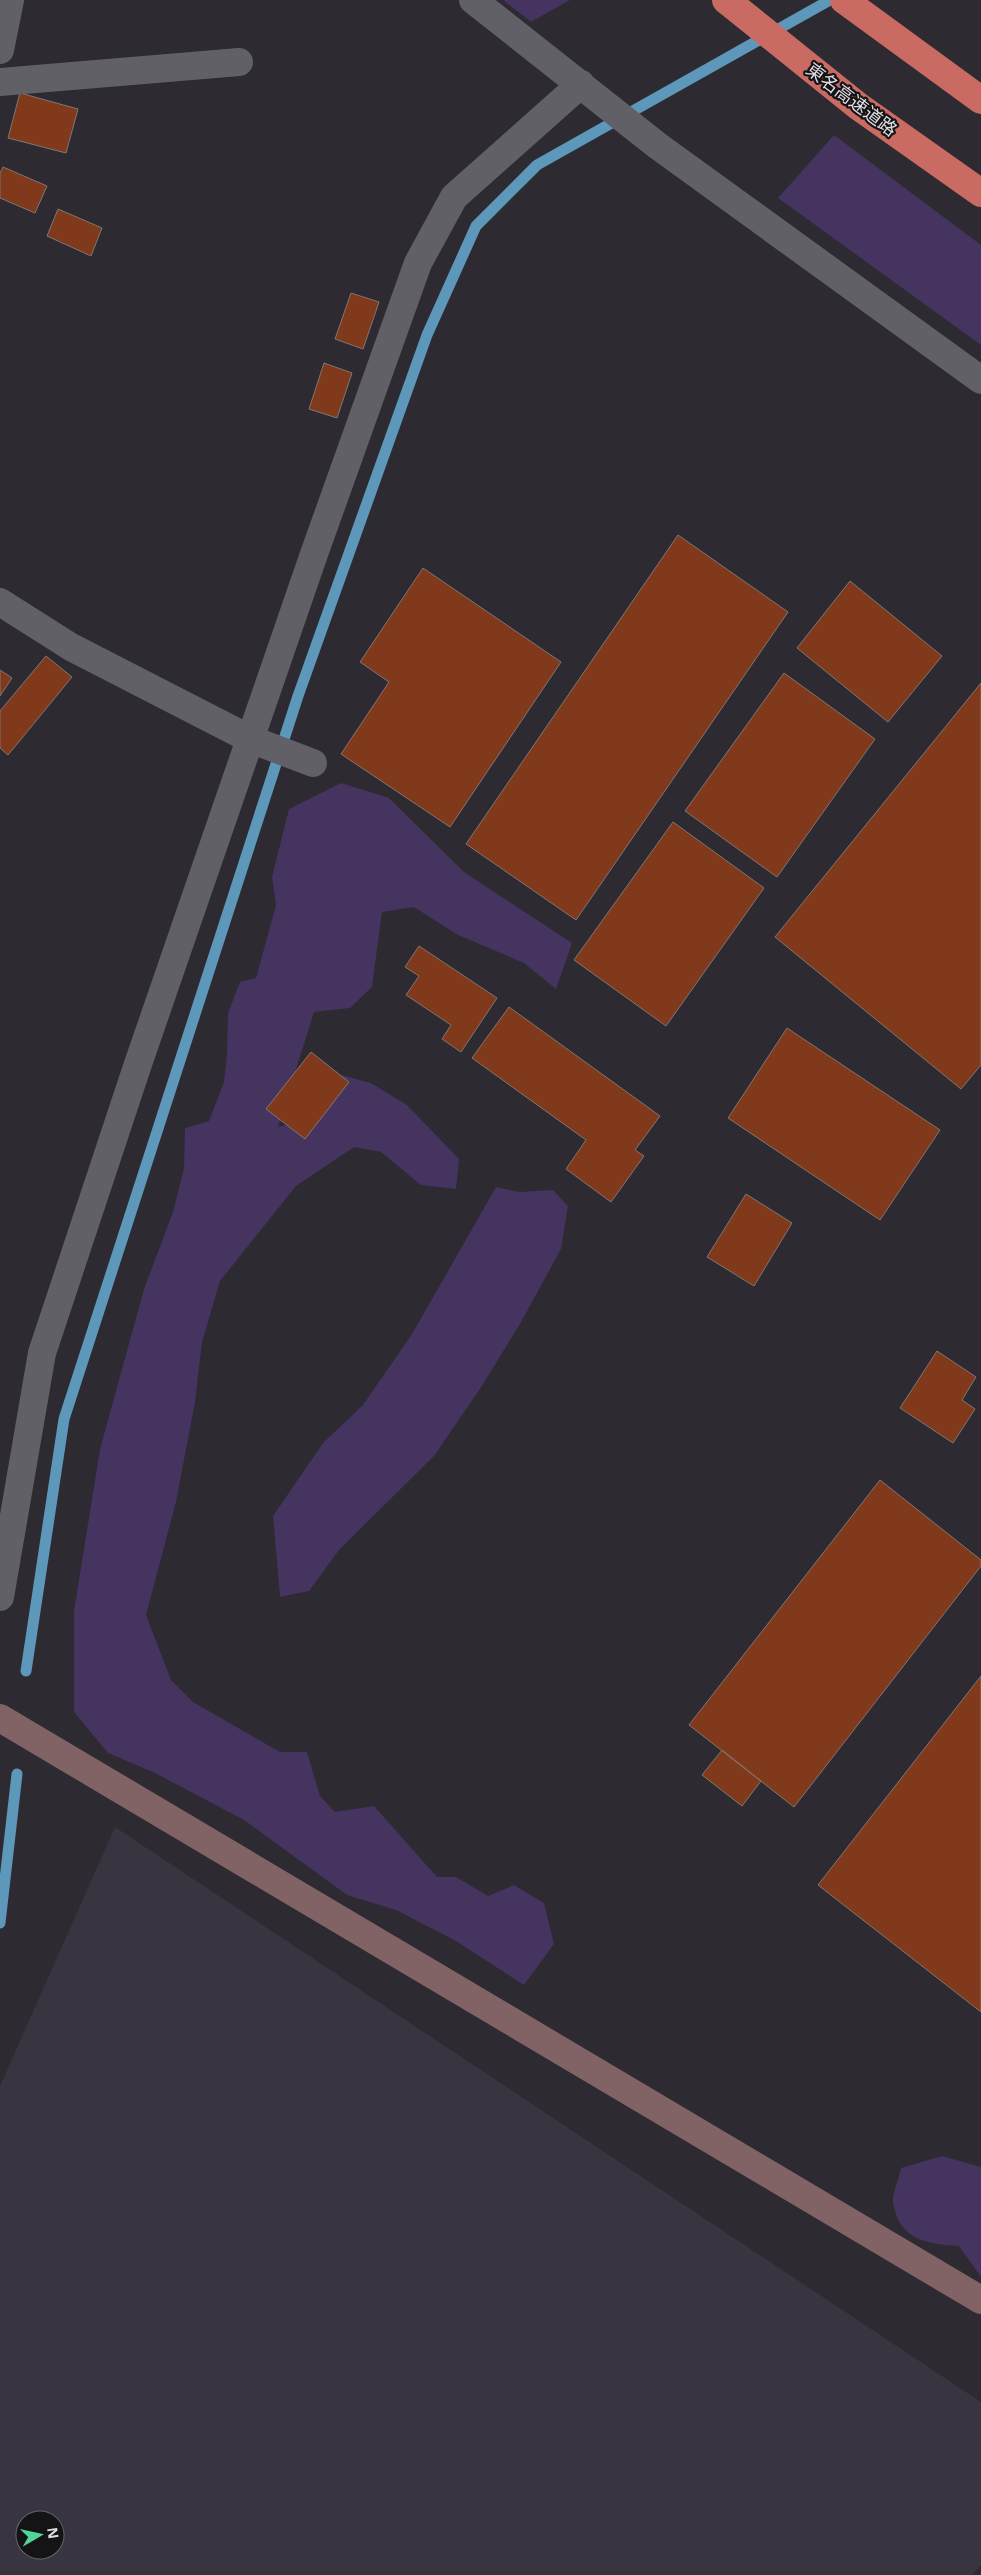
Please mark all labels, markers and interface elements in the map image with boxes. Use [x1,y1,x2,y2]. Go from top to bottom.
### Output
street label: 東名高速道路 [802,57,902,141]
north arrow [15,2510,65,2560]
text: N [43,2526,64,2540]

